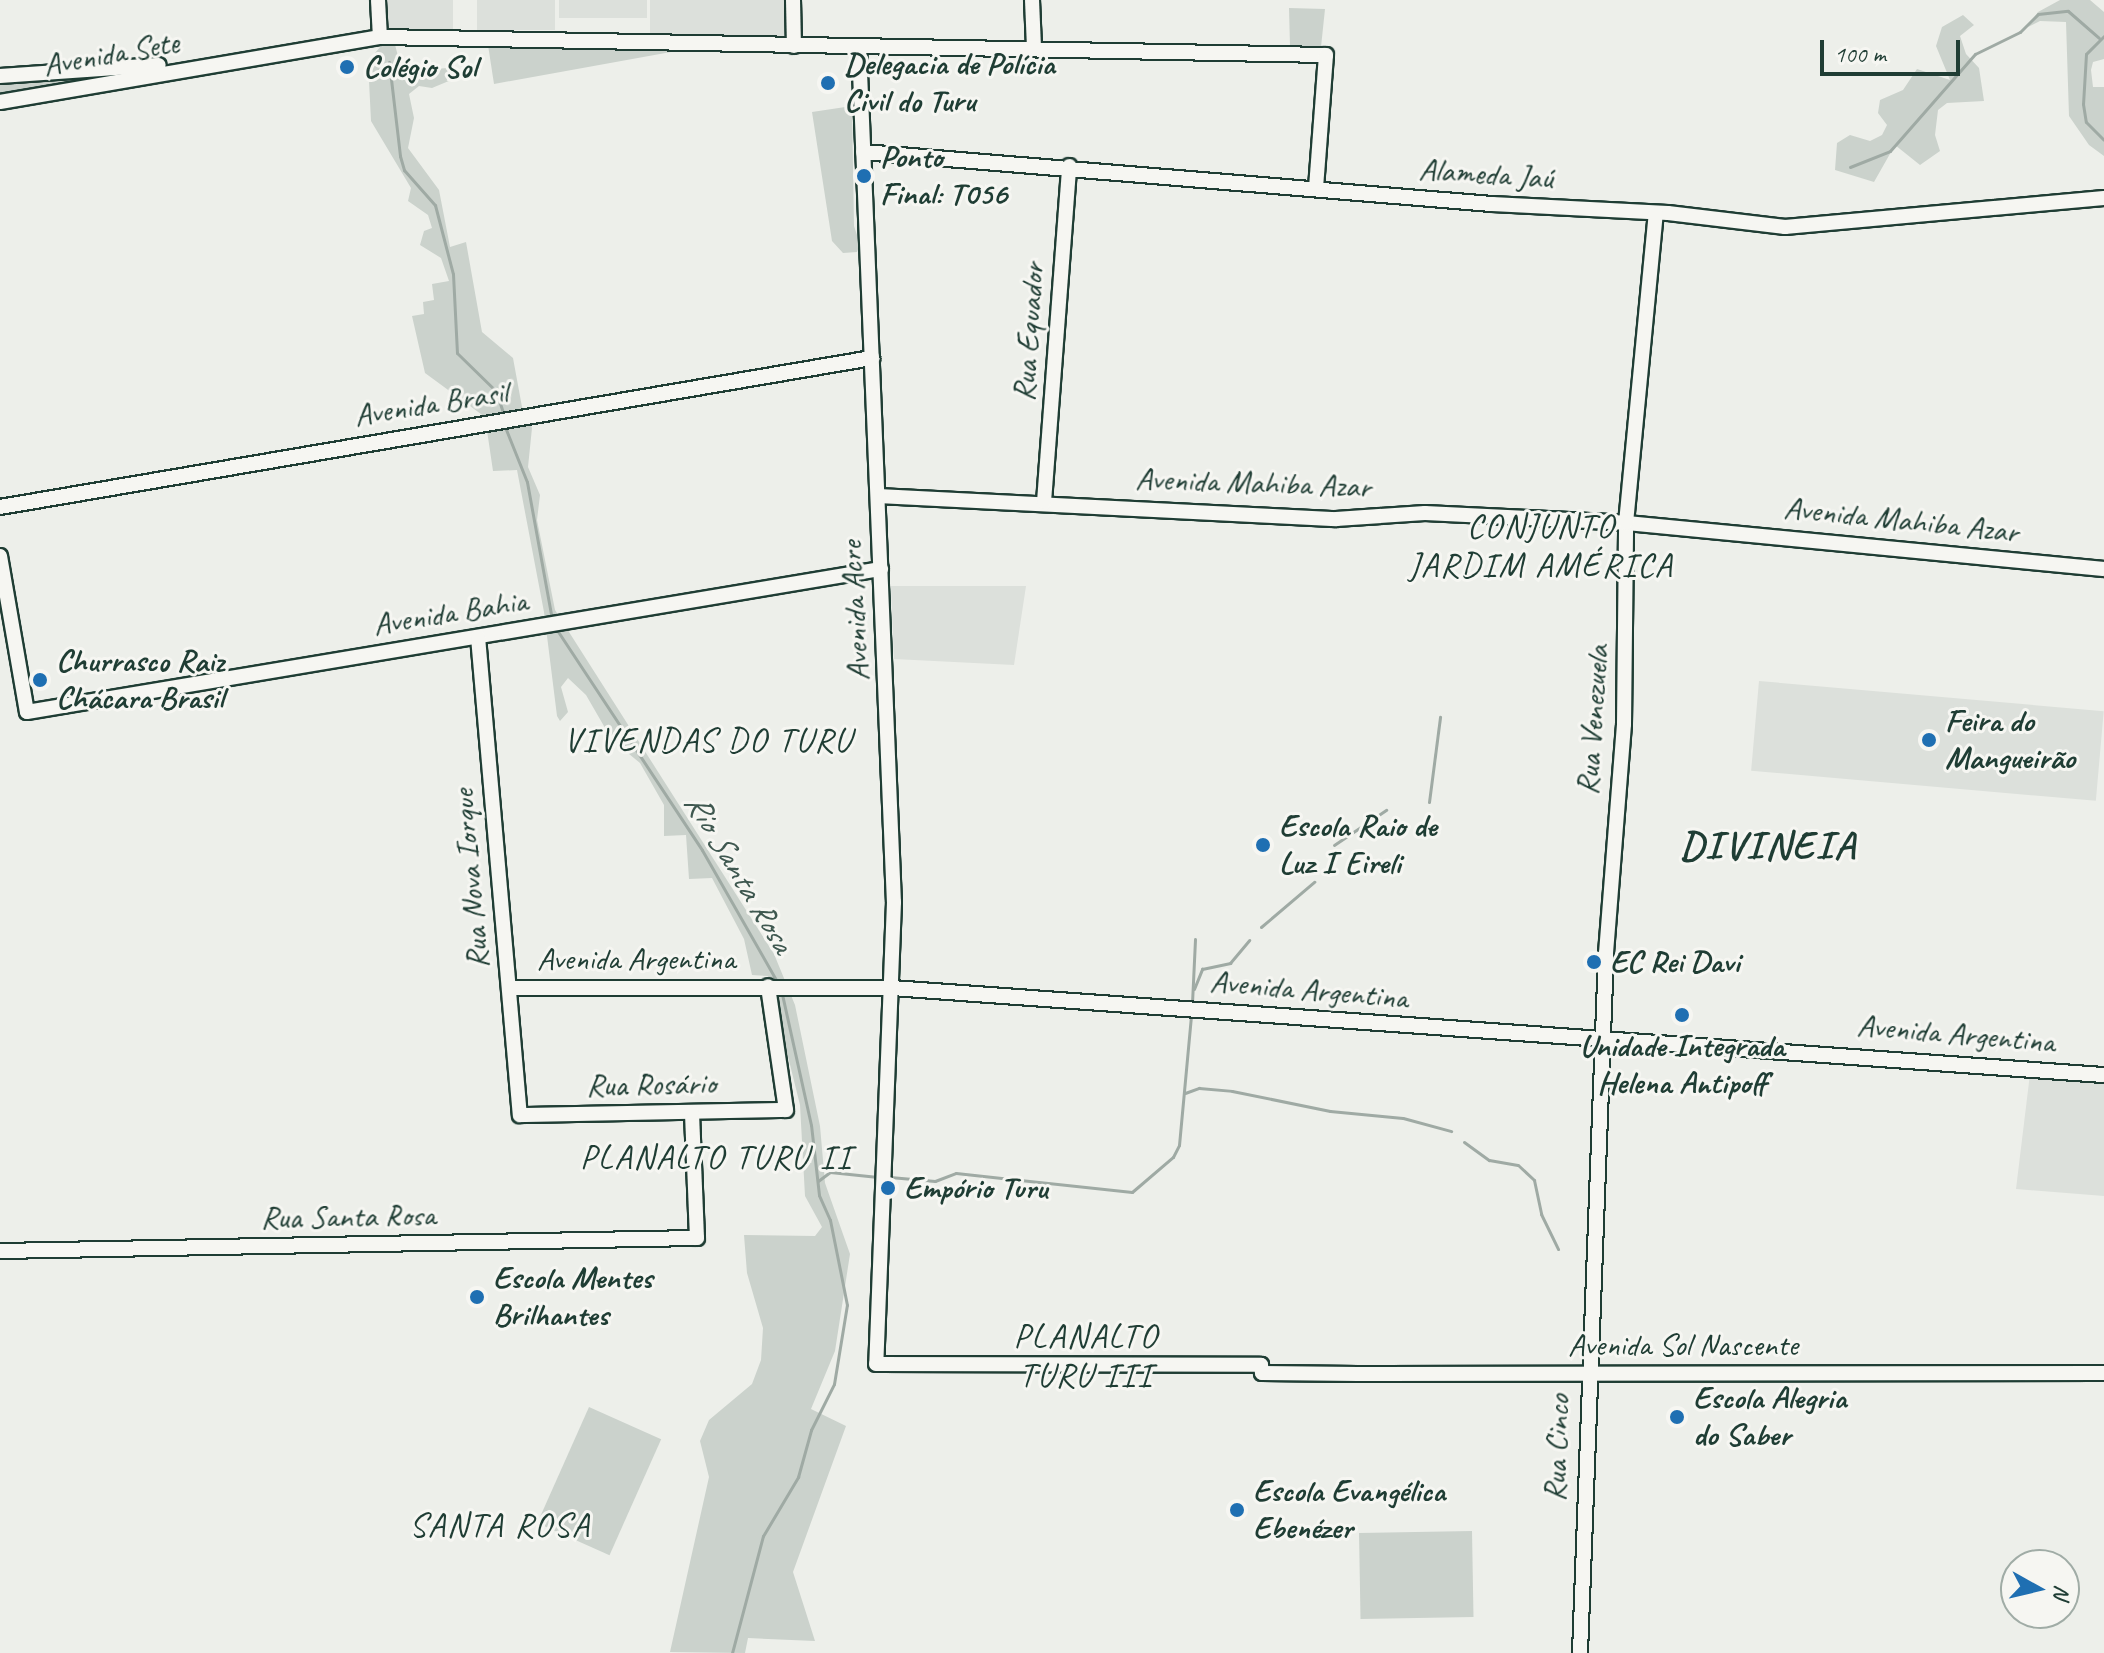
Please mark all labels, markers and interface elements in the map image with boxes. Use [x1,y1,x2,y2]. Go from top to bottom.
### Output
street label: Avenida Sete [40,23,182,85]
scale bar [1824,24,1964,74]
text: 100 m [1834,39,1886,69]
place label: Delegacia de Polícia Civil do Turu [844,46,1055,121]
place label: Colégio Sol [363,48,476,86]
marker: Colégio Sol [338,58,356,76]
marker: Delegacia de Polícia Civil do Turu [819,74,837,92]
place label: Ponto Final: T056 [880,139,1007,214]
street label: Alameda Jaú [1418,150,1554,198]
marker: Ponto Final: T056 [855,167,873,185]
street label: Rua Equador [1005,262,1053,402]
street label: Avenida Brasil [351,373,511,435]
street label: Avenida Mahiba Azar [1135,460,1371,506]
street label: Avenida Mahiba Azar [1782,489,2020,551]
district label: CONJUNTO JARDIM AMÉRICA [1409,505,1673,584]
street label: Avenida Acre [832,540,878,682]
street label: Avenida Bahia [370,582,530,644]
place label: Churrasco Raiz Chácara Brasil [56,643,224,718]
street label: Rua Venezuela [1569,644,1617,796]
marker: Churrasco Raiz Chácara Brasil [31,671,49,689]
place label: Feira do Mangueirão [1945,703,2075,778]
district label: VIVENDAS DO TURU [565,720,851,760]
marker: Feira do Mangueirão [1920,731,1938,749]
water label: Rio Santa Rosa [676,785,804,959]
street label: Rua Nova Iorque [444,788,498,970]
place label: Escola Raio de Luz I Eireli [1279,808,1437,883]
district label: DIVINEIA [1682,821,1854,869]
marker: Escola Raio de Luz I Eireli [1254,836,1272,854]
street label: Avenida Argentina [537,940,735,978]
place label: EC Rei Davi [1610,943,1741,981]
marker: EC Rei Davi [1585,953,1603,971]
street label: Avenida Argentina [1209,962,1409,1018]
marker: Unidade Integrada Helena Antipoff [1673,1006,1691,1024]
street label: Avenida Argentina [1856,1006,2056,1062]
place label: Unidade Integrada Helena Antipoff [1580,1028,1784,1103]
street label: Rua Rosário [585,1065,717,1105]
district label: PLANALTO TURU II [581,1137,851,1177]
place label: Empório Turu [904,1169,1047,1207]
marker: Empório Turu [879,1179,897,1197]
street label: Rua Santa Rosa [260,1196,436,1238]
place label: Escola Mentes Brilhantes [493,1260,652,1335]
marker: Escola Mentes Brilhantes [468,1288,486,1306]
district label: PLANALTO TURU III [1014,1315,1158,1394]
street label: Avenida Sol Nascente [1567,1326,1799,1364]
place label: Escola Alegria do Saber [1693,1380,1847,1455]
street label: Rua Cinco [1536,1394,1578,1502]
marker: Escola Alegria do Saber [1668,1408,1686,1426]
place label: Escola Evangélica Ebenézer [1253,1473,1446,1548]
marker: Escola Evangélica Ebenézer [1228,1501,1246,1519]
district label: SANTA ROSA [410,1505,590,1545]
north arrow [2000,1549,2080,1629]
text: N [2047,1583,2077,1601]

